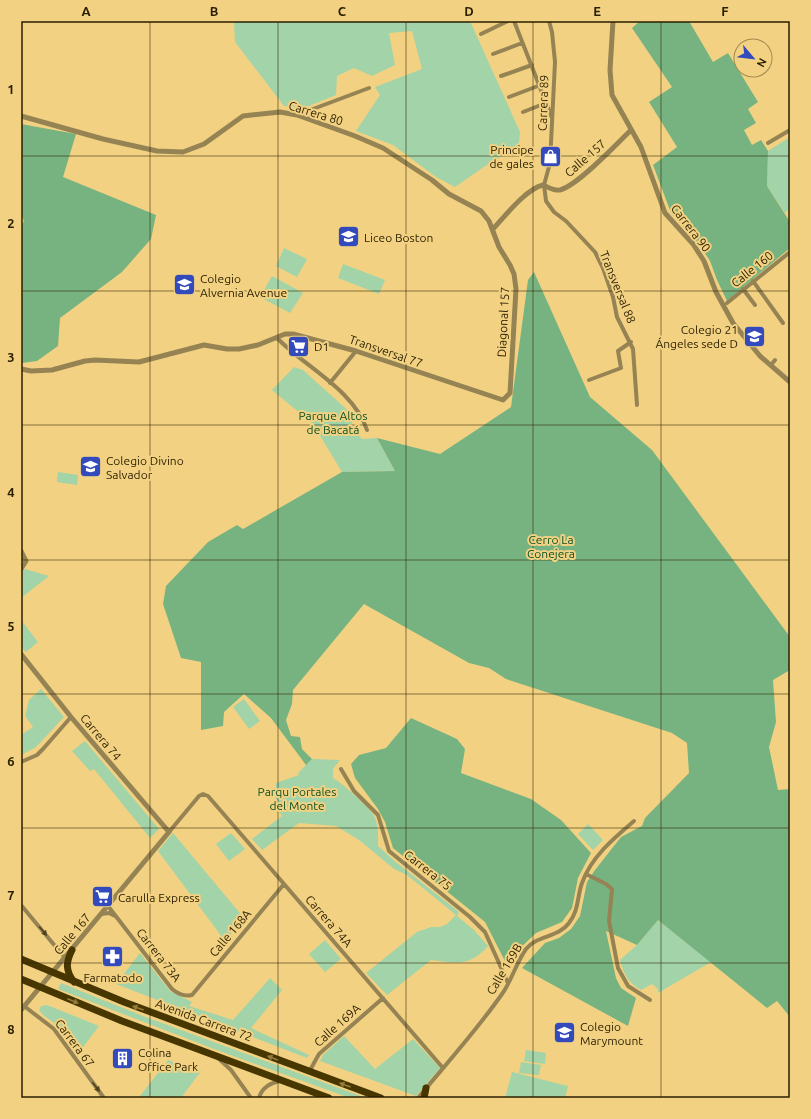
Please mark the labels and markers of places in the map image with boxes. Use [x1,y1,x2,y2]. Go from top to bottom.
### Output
place label: Principe de gales [490,143,534,170]
shop icon: Principe de gales [537,143,563,169]
school or university icon: Liceo Boston [336,224,362,250]
place label: Liceo Boston [364,231,433,244]
school or university icon: Colegio Alvernia Avenue [171,272,197,298]
place label: Colegio Alvernia Avenue [200,272,287,299]
place label: Colegio 21 Ángeles sede D [655,323,738,350]
school or university icon: Colegio 21 Ángeles sede D [741,323,767,349]
supermarket icon: D1 [285,333,311,359]
place label: D1 [314,340,329,353]
school or university icon: Colegio Divino Salvador [77,454,103,480]
place label: Colegio Divino Salvador [106,454,184,481]
supermarket icon: Carulla Express [89,884,115,910]
place label: Carulla Express [118,891,200,904]
pharmacy icon: Farmatodo [100,943,126,969]
place label: Farmatodo [84,971,142,984]
school or university icon: Colegio Marymount [552,1020,578,1046]
place label: Colegio Marymount [580,1020,643,1047]
building icon: Colina Office Park [110,1046,136,1072]
place label: Colina Office Park [138,1046,198,1073]

